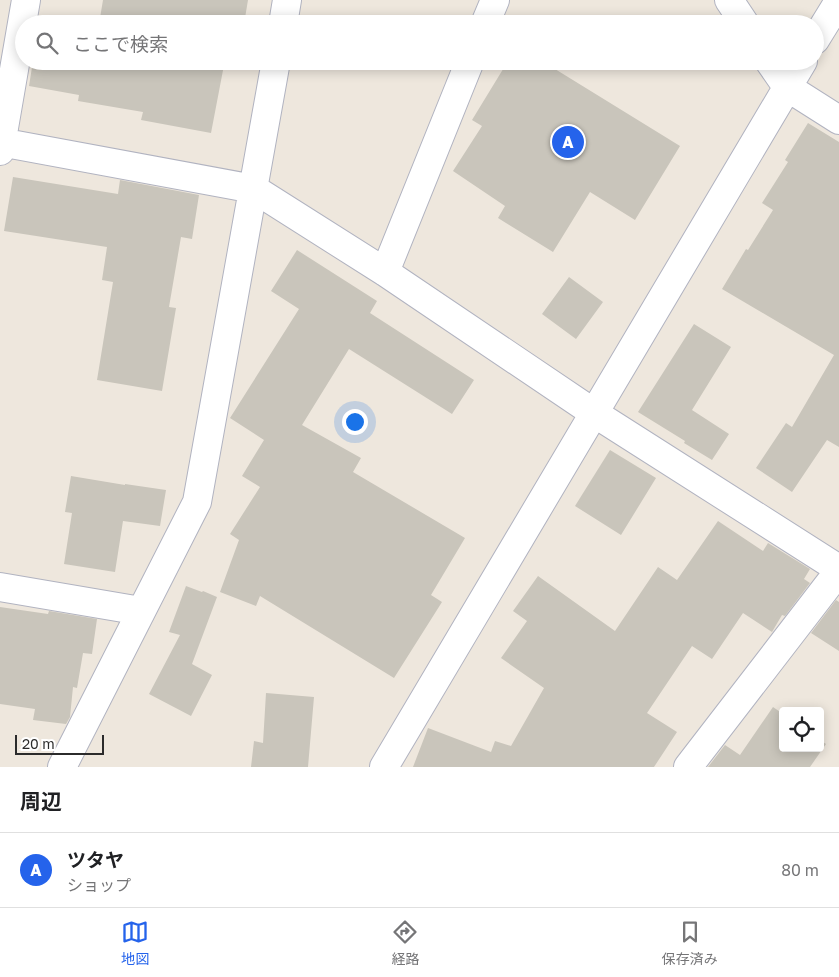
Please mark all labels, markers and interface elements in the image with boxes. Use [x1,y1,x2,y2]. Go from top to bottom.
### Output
search box [15,15,824,70]
icon: search [33,29,61,57]
text: ここで検索 [73,32,168,55]
pin: A [552,123,584,161]
your location [342,409,368,435]
map controls [779,707,824,752]
button: locate [779,707,824,752]
scale bar [15,732,104,755]
text: 20 m [22,735,55,752]
text: 周辺 [20,788,62,814]
text: ツタヤ [67,848,124,871]
text: A [30,860,42,880]
text: 80 m [781,860,819,880]
text: ショップ [67,875,131,895]
tab: 地図 [121,918,149,968]
tab: 経路 [391,918,419,968]
tab: 保存済み [662,918,718,968]

